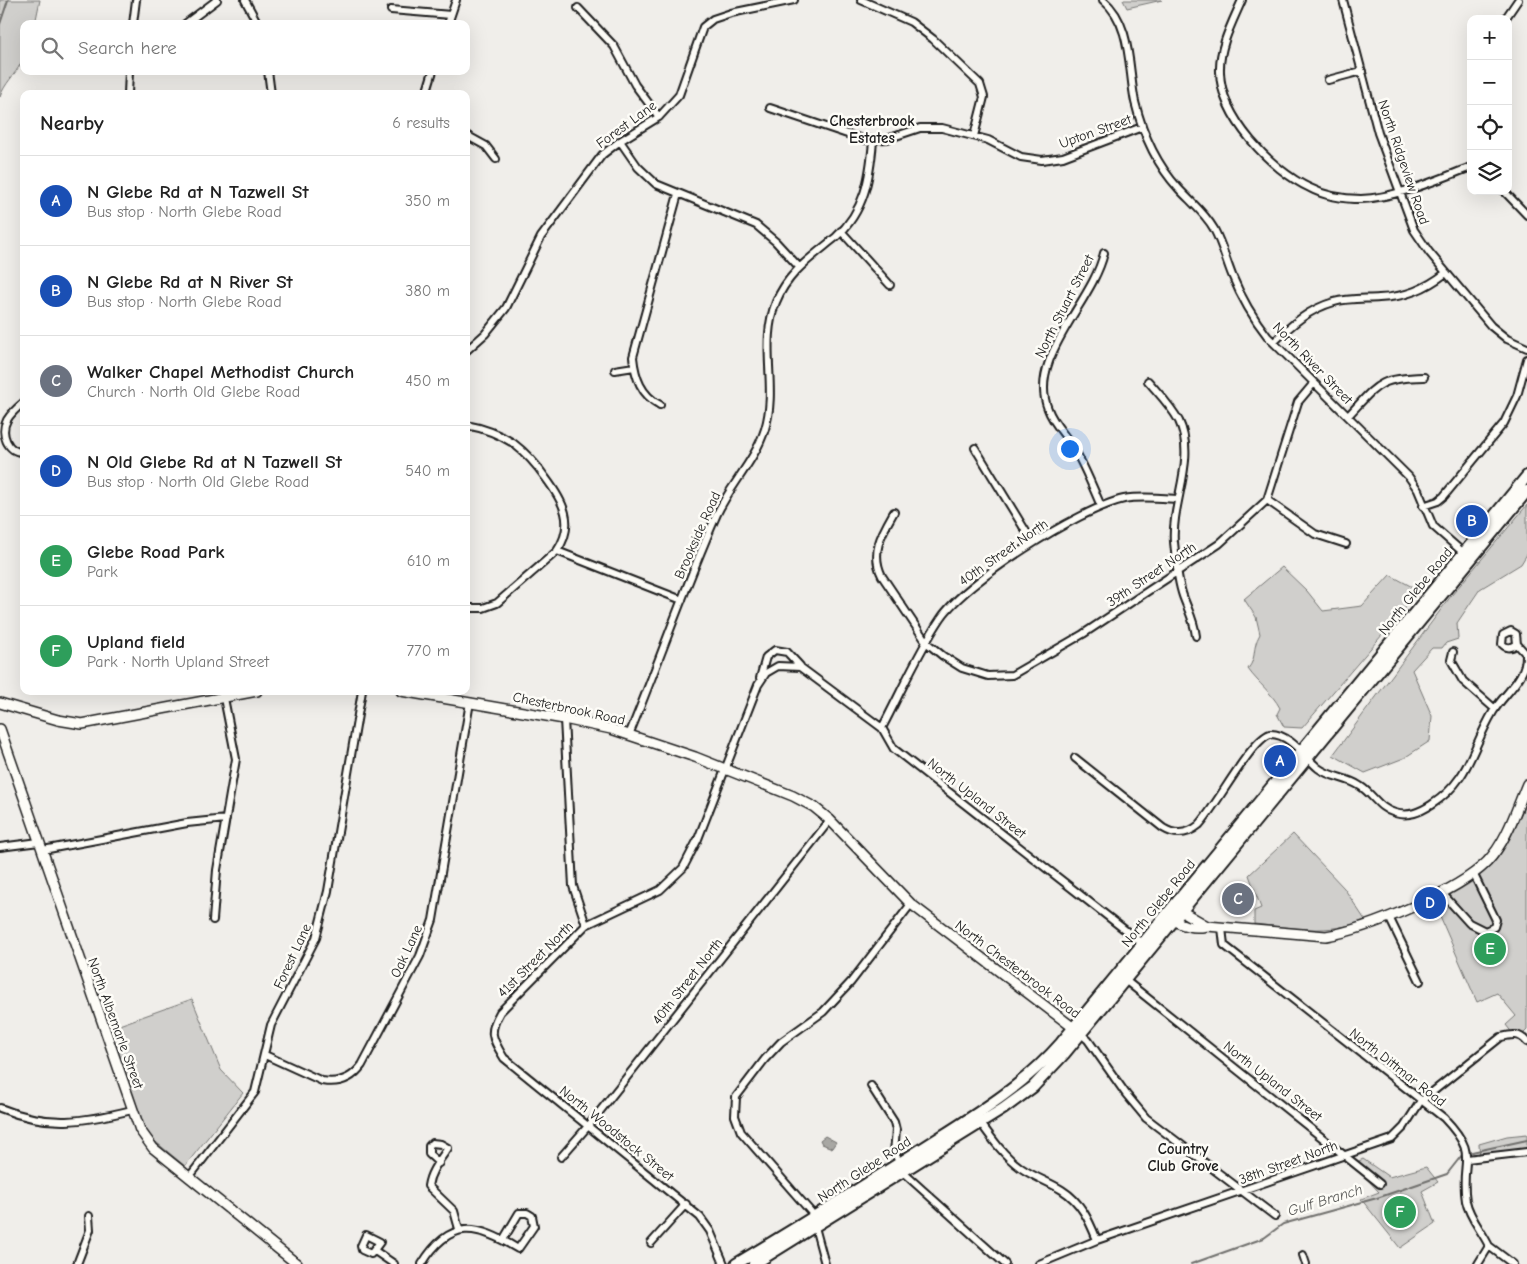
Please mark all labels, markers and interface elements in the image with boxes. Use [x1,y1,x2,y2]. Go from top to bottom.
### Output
map controls [1467,15,1512,195]
button: + [1467,15,1512,60]
search box [20,20,470,75]
icon: search [38,34,66,62]
text: Search here [78,37,177,59]
button: − [1467,60,1512,105]
street label: Forest Lane [593,97,660,152]
street label: North Ridgeview Road [1374,97,1433,227]
button: locate [1467,105,1512,150]
street label: Upton Street [1057,110,1134,152]
text: Nearby [40,111,104,135]
district label: Chesterbrook Estates [829,112,915,147]
text: 6 results [392,114,450,132]
button: layers [1467,150,1512,195]
text: N Glebe Rd at N Tazwell St [87,181,309,203]
text: A [52,192,60,210]
text: 350 m [405,192,450,210]
text: Bus stop · North Glebe Road [87,203,282,221]
street label: North Stuart Street [1031,251,1098,361]
text: N Glebe Rd at N River St [87,271,293,293]
text: B [51,282,61,300]
text: 380 m [405,282,450,300]
text: Bus stop · North Glebe Road [87,293,282,311]
street label: North River Street [1269,319,1357,409]
text: Walker Chapel Methodist Church [87,361,354,383]
text: C [51,372,61,390]
text: 450 m [405,372,450,390]
text: Church · North Old Glebe Road [87,383,300,401]
your location [1057,436,1083,462]
text: N Old Glebe Rd at N Tazwell St [87,451,342,473]
text: D [51,462,61,480]
text: 540 m [405,462,450,480]
text: Bus stop · North Old Glebe Road [87,473,309,491]
street label: Brookside Road [671,489,724,582]
pin: B [1456,502,1488,540]
street label: 40th Street North [955,515,1051,589]
street label: 39th Street North [1103,538,1199,611]
text: Glebe Road Park [87,541,225,563]
street label: North Glebe Road [1375,544,1456,639]
text: E [51,552,61,570]
text: 610 m [407,552,450,570]
text: Park [87,563,118,581]
text: Upland field [87,631,185,653]
text: F [51,642,61,660]
text: 770 m [407,642,450,660]
text: Park · North Upland Street [87,653,269,671]
street label: Chesterbrook Road [511,688,627,729]
pin: A [1264,742,1296,780]
street label: North Upland Street [924,755,1030,843]
street label: North Glebe Road [1118,856,1199,951]
pin: C [1222,880,1254,918]
pin: D [1414,884,1446,922]
street label: North Chesterbrook Road [952,917,1084,1022]
street label: 41st Street North [494,918,577,1001]
street label: Forest Lane [270,921,315,992]
street label: Oak Lane [387,922,426,980]
pin: E [1474,930,1506,968]
street label: 40th Street North [648,935,726,1028]
street label: North Albemarle Street [84,955,147,1092]
street label: North Dittmar Road [1346,1024,1449,1110]
street label: North Upland Street [1220,1038,1326,1126]
street label: North Woodstock Street [556,1082,678,1185]
street label: North Glebe Road [814,1133,914,1206]
street label: 38th Street North [1236,1137,1340,1188]
district label: Country Club Grove [1147,1140,1219,1175]
water label: Gulf Branch [1285,1180,1365,1220]
pin: F [1384,1193,1416,1231]

